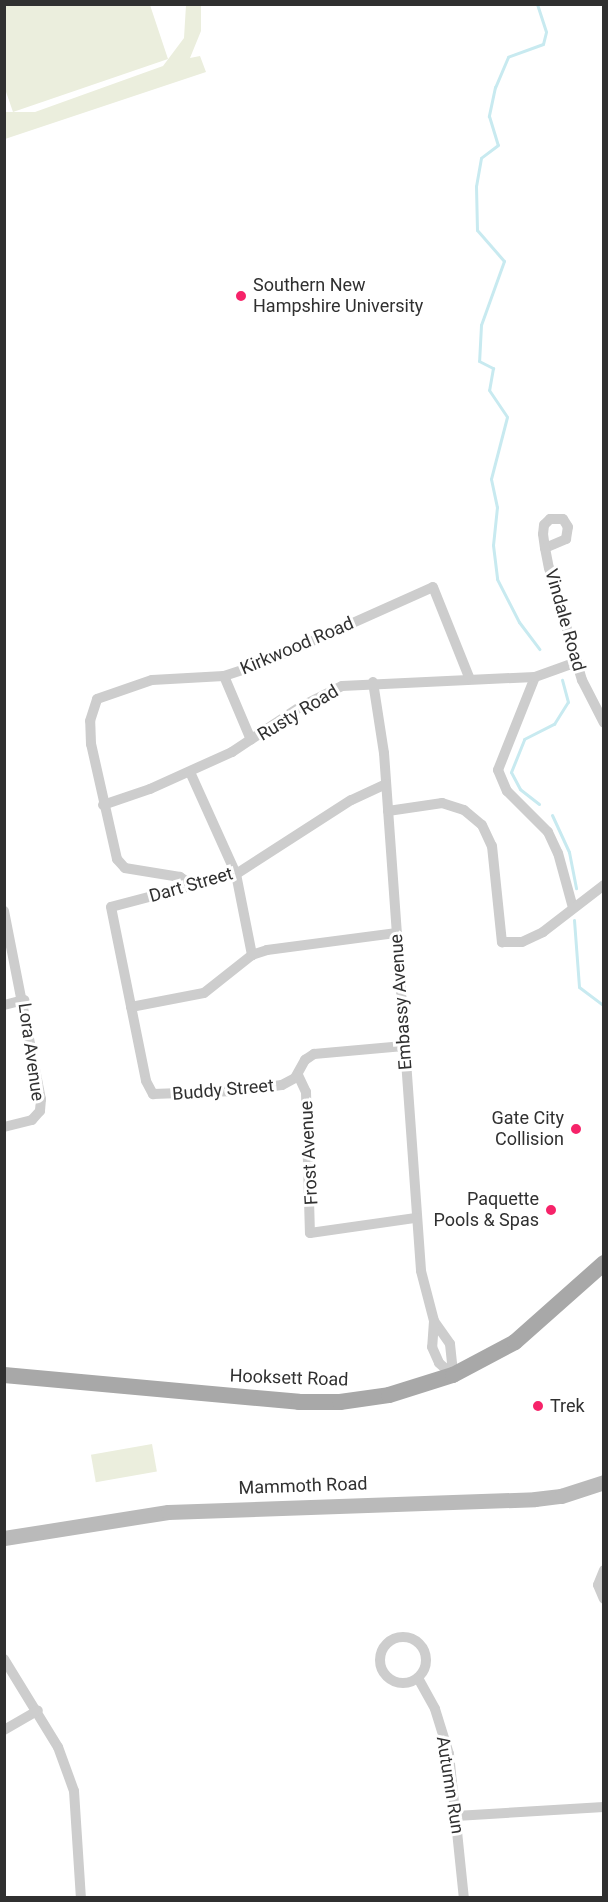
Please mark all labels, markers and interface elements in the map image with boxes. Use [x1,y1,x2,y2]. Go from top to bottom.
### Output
place label: Southern New Hampshire University [253,275,423,318]
marker: Southern New Hampshire University [234,289,248,303]
street label: Vindale Road [540,566,590,674]
street label: Kirkwood Road [237,612,357,680]
street label: Rusty Road [254,680,342,746]
street label: Dart Street [147,863,235,907]
street label: Embassy Avenue [385,933,417,1071]
street label: Lora Avenue [13,1002,49,1102]
street label: Buddy Street [171,1075,275,1105]
street label: Frost Avenue [295,1100,323,1206]
place label: Gate City Collision [492,1108,564,1150]
marker: Gate City Collision [569,1122,583,1136]
place label: Paquette Pools & Spas [434,1189,539,1232]
marker: Paquette Pools & Spas [544,1203,558,1217]
street label: Hooksett Road [229,1365,349,1391]
place label: Trek [550,1395,585,1417]
marker: Trek [531,1399,545,1413]
street label: Mammoth Road [238,1473,368,1499]
street label: Autumn Run [432,1735,468,1835]

